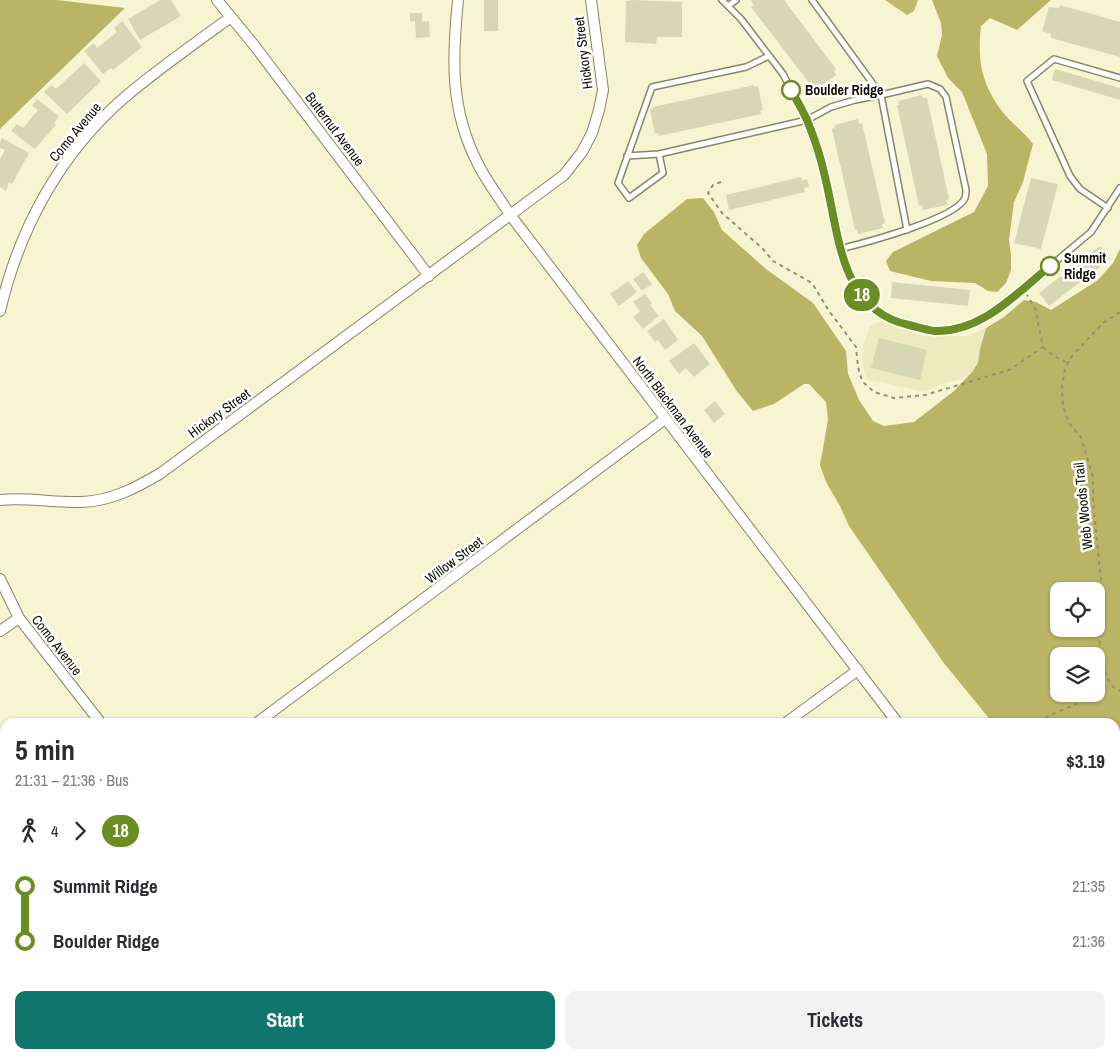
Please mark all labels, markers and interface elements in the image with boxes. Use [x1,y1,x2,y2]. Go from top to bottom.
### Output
street label: Hickory Street [570,16,596,90]
marker: Boulder Ridge [781,80,801,100]
place label: Boulder Ridge [805,81,883,99]
street label: Butternut Avenue [301,88,369,170]
street label: Como Avenue [45,99,105,165]
place label: Summit Ridge [1064,249,1106,283]
marker: Summit Ridge [1040,256,1060,276]
line badge: 18 [840,279,884,311]
text: 18 [854,282,870,307]
street label: North Blackman Avenue [629,352,717,462]
street label: Hickory Street [184,384,254,442]
street label: Web Woods Trail [1069,461,1097,551]
street label: Willow Street [422,532,486,588]
map controls [1050,582,1105,702]
button: locate [1050,582,1105,637]
street label: Como Avenue [28,611,86,679]
button: layers [1050,647,1105,702]
text: 5 min [15,731,75,769]
text: $3.19 [1066,748,1105,774]
text: 21:31 – 21:36 · Bus [15,769,129,791]
icon: walk [15,817,43,845]
icon: forward [66,817,94,845]
text: 18 [112,818,129,843]
text: 4 [51,820,58,842]
text: Summit Ridge [53,873,158,899]
text: 21:35 [1072,875,1105,897]
text: Boulder Ridge [53,928,159,954]
text: 21:36 [1072,930,1105,952]
button: Start [15,991,555,1049]
button: Tickets [565,991,1105,1049]

